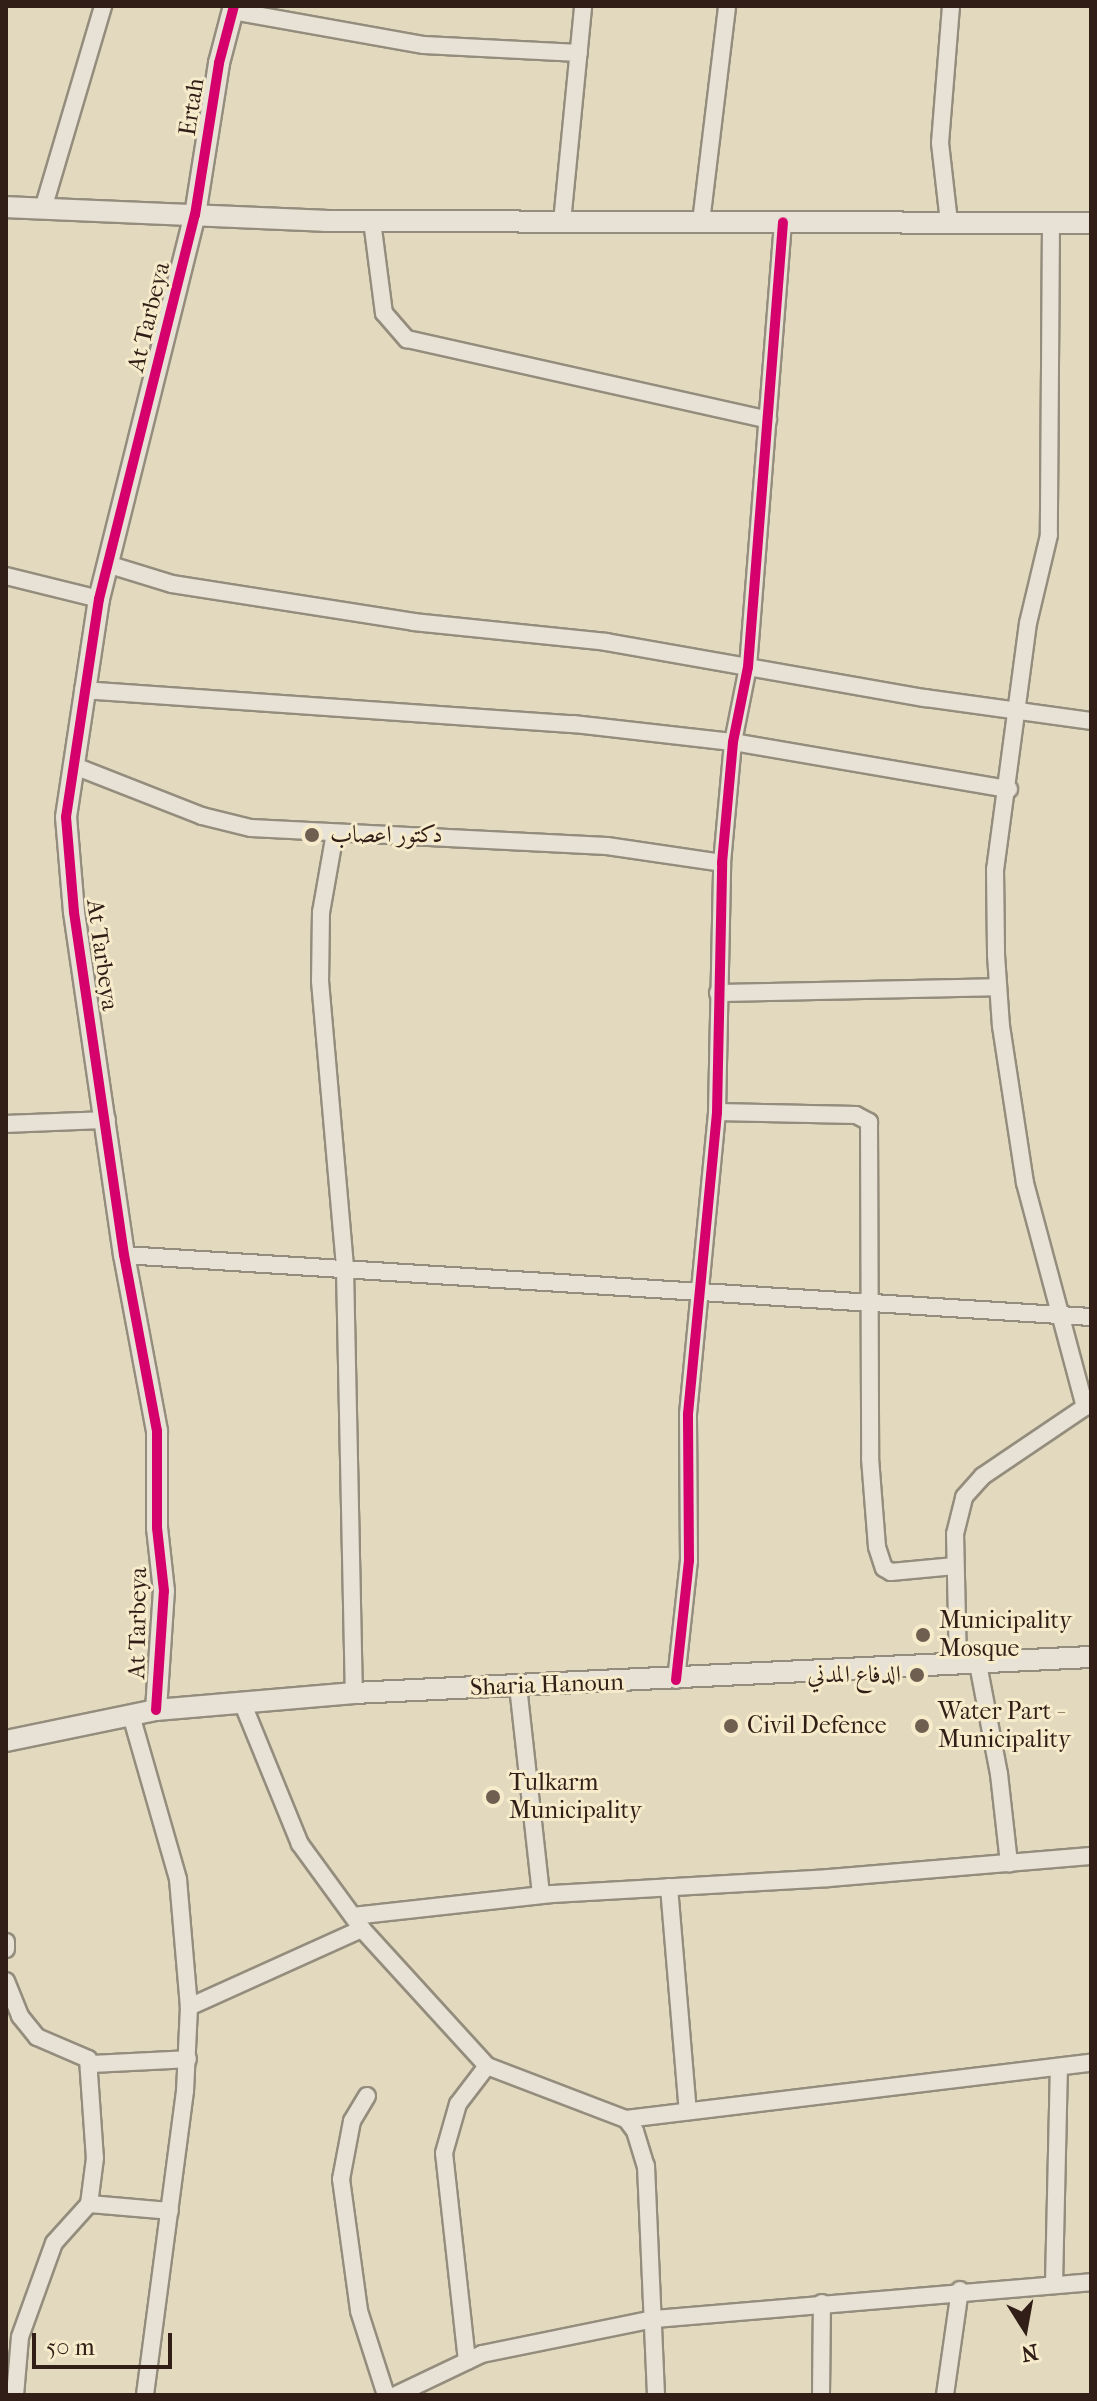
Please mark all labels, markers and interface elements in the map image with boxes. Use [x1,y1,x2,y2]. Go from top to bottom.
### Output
street label: Ertah [173,76,211,138]
street label: At Tarbeya [121,259,177,375]
place label: دكتور اعصاب [330,821,442,849]
marker: دكتور اعصاب [301,824,323,846]
street label: At Tarbeya [80,897,124,1013]
street label: At Tarbeya [123,1567,153,1679]
place label: Municipality Mosque [939,1607,1072,1663]
marker: Municipality Mosque [914,1626,932,1644]
place label: الدفاع المدني [807,1661,901,1689]
marker: الدفاع المدني [908,1666,926,1684]
street label: Sharia Hanoun [470,1668,624,1702]
place label: Water Part - Municipality [938,1698,1071,1754]
place label: Civil Defence [747,1712,886,1740]
marker: Civil Defence [722,1717,740,1735]
marker: Water Part - Municipality [913,1717,931,1735]
place label: Tulkarm Municipality [509,1769,642,1825]
marker: Tulkarm Municipality [484,1788,502,1806]
north arrow [985,2289,1065,2369]
scale bar [36,2317,176,2367]
text: 50 m [46,2333,95,2361]
text: N [1019,2338,1040,2367]

